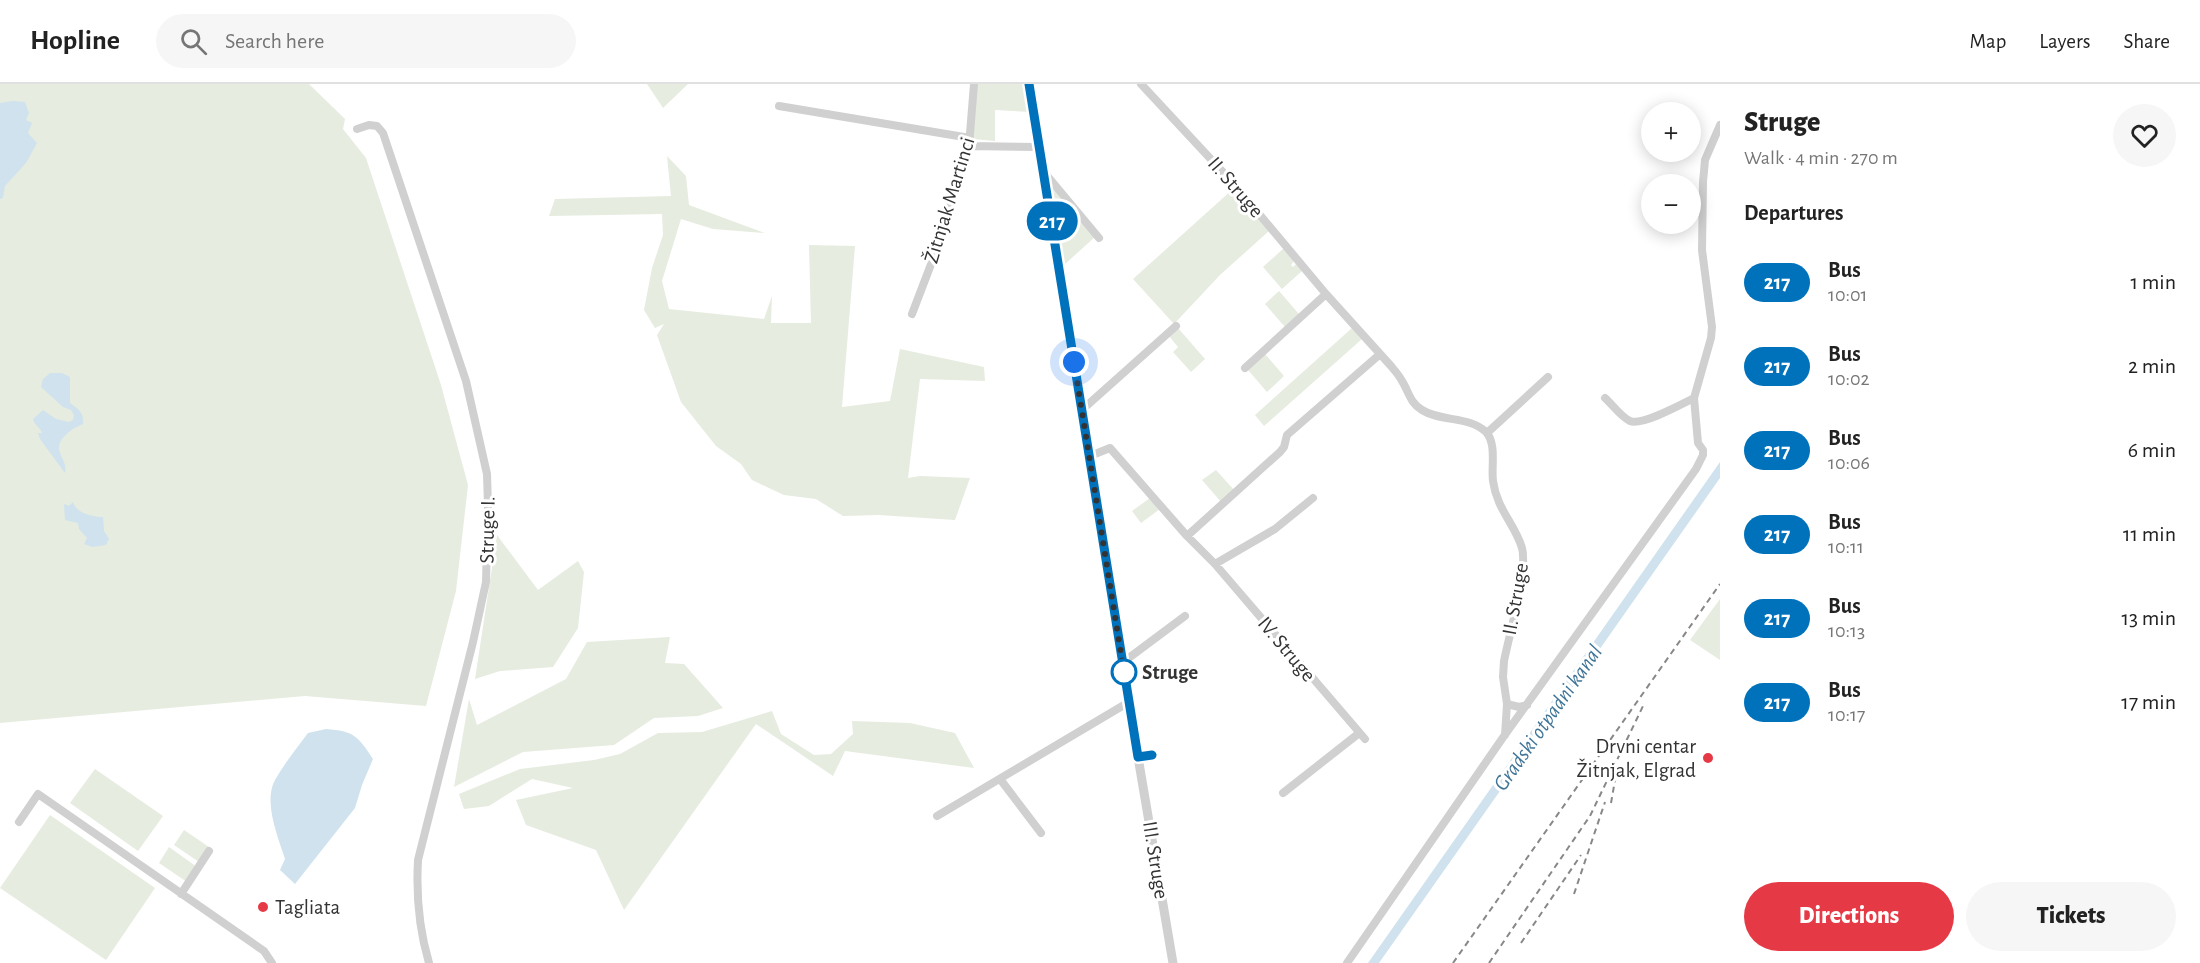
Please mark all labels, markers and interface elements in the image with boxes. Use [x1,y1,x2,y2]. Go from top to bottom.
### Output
search box [156,14,576,68]
icon: search [177,25,210,58]
text: Hopline [30,27,120,55]
text: Search here [225,30,324,52]
text: Map [1970,31,2006,52]
text: Layers [2039,31,2090,52]
text: Share [2123,31,2170,52]
map controls [1641,102,1701,234]
button: + [1641,102,1701,162]
button: heart [2113,104,2176,167]
text: Struge [1744,109,1820,137]
street label: Žitnjak Martinci [918,134,979,266]
text: Walk · 4 min · 270 m [1744,148,1898,168]
street label: II. Struge [1204,153,1267,222]
button: − [1641,174,1701,234]
line badge: 217 [1018,202,1086,240]
text: Departures [1744,202,1844,224]
text: 217 [1039,211,1065,232]
text: Bus [1828,259,1861,281]
text: 1 min [2131,271,2176,293]
text: 217 [1764,272,1790,293]
text: 10:01 [1828,285,1867,305]
text: Bus [1828,343,1861,365]
your location [1059,347,1089,377]
text: 2 min [2128,355,2176,377]
text: 217 [1764,356,1790,377]
text: 10:02 [1828,369,1870,389]
text: Bus [1828,427,1861,449]
text: 6 min [2128,439,2176,461]
text: 217 [1764,440,1790,461]
text: 10:06 [1828,453,1870,473]
street label: Struge I. [476,496,499,564]
text: Bus [1828,511,1861,533]
text: 11 min [2123,523,2176,545]
text: 217 [1764,524,1790,545]
text: 10:11 [1828,537,1864,557]
street label: II. Struge [1499,561,1532,637]
text: Bus [1828,595,1861,617]
text: 13 min [2121,607,2176,629]
text: 217 [1764,608,1790,629]
street label: IV. Struge [1254,613,1320,686]
text: 10:13 [1828,621,1865,641]
water label: Gradski otpadni kanal [1489,641,1607,795]
marker: Struge [1111,659,1137,685]
place label: Struge [1142,662,1198,683]
text: Bus [1828,679,1861,701]
text: 17 min [2121,691,2176,713]
text: 217 [1764,692,1790,713]
text: 10:17 [1828,705,1865,725]
place label: Drvni centar Žitnjak, Elgrad [1577,736,1696,781]
marker: Drvni centar Žitnjak, Elgrad [1701,751,1715,765]
street label: III. Struge [1139,820,1172,901]
button: Directions [1744,882,1954,951]
button: Tickets [1966,882,2176,951]
place label: Tagliata [275,897,341,918]
marker: Tagliata [256,900,270,914]

